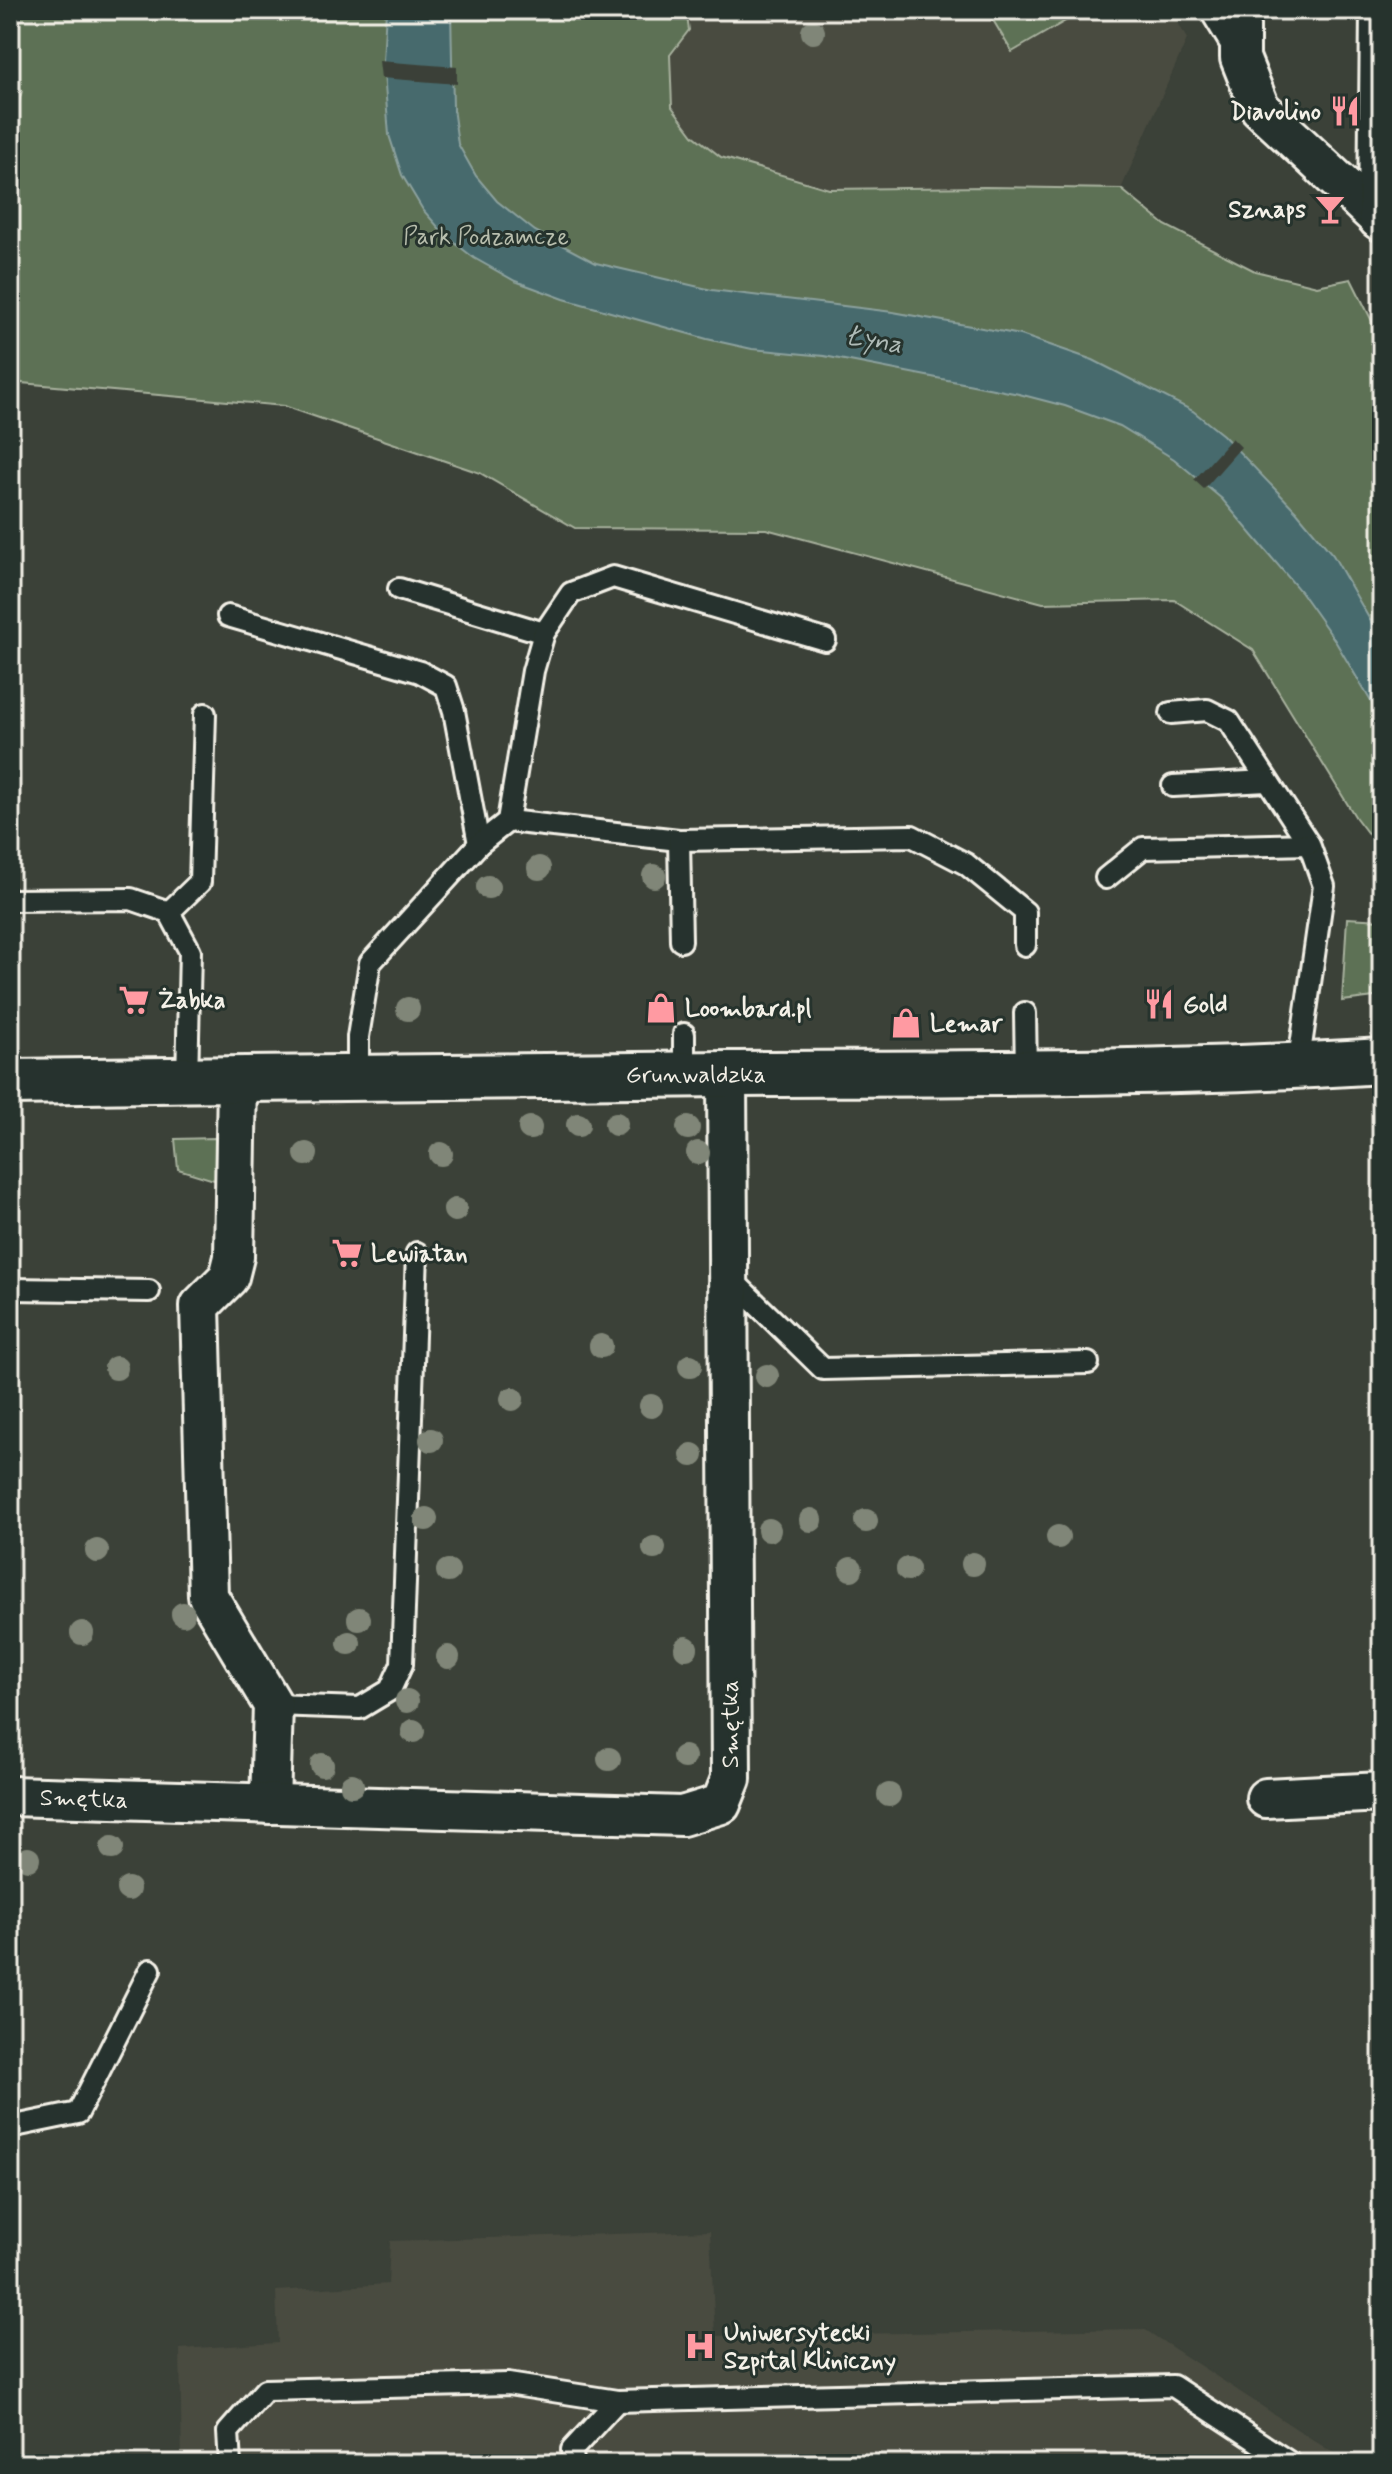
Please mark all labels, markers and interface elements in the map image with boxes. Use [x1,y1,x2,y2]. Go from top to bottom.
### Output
restaurant icon: Diavolino [1328,94,1362,128]
place label: Diavolino [1230,97,1321,128]
bar icon: Sznaps [1313,192,1347,226]
place label: Sznaps [1228,195,1306,226]
park label: Park Podzamcze [403,222,569,253]
water label: Łyna [842,319,905,363]
supermarket icon: Żabka [117,983,151,1017]
place label: Żabka [158,986,226,1017]
restaurant icon: Gold [1142,987,1176,1021]
place label: Gold [1183,990,1227,1021]
shop icon: Loombard.pl [644,991,678,1025]
place label: Loombard.pl [685,994,811,1025]
shop icon: Lemar [889,1006,923,1040]
place label: Lemar [930,1009,1003,1040]
street label: Grunwaldzka [626,1060,766,1092]
supermarket icon: Lewiatan [330,1236,364,1270]
place label: Lewiatan [371,1239,468,1270]
street label: Smętka [716,1680,747,1768]
street label: Smętka [39,1783,129,1817]
place label: Uniwersytecki Szpital Kliniczny [724,2318,896,2377]
hospital icon: Uniwersytecki Szpital Kliniczny [683,2329,717,2363]

